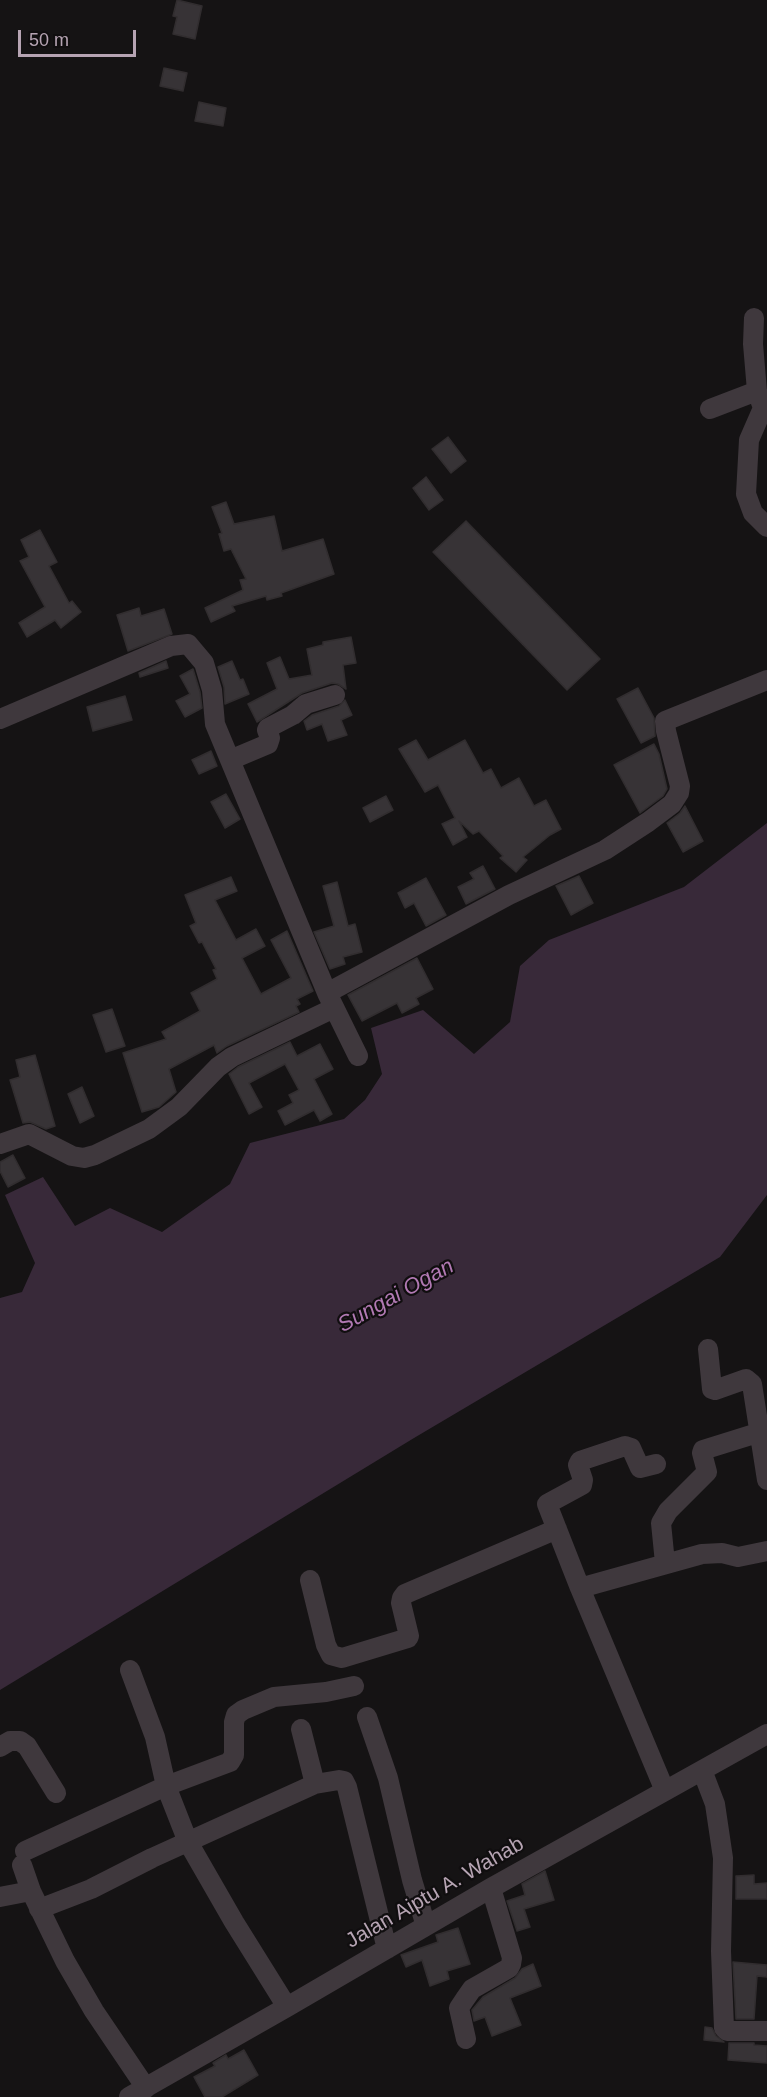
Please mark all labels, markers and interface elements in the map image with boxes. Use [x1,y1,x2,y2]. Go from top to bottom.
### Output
scale bar [21,18,140,56]
text: 50 m [29,30,69,50]
water label: Sungai Ogan [333,1253,459,1339]
street label: Jalan Aiptu A. Wahab [342,1832,528,1954]

